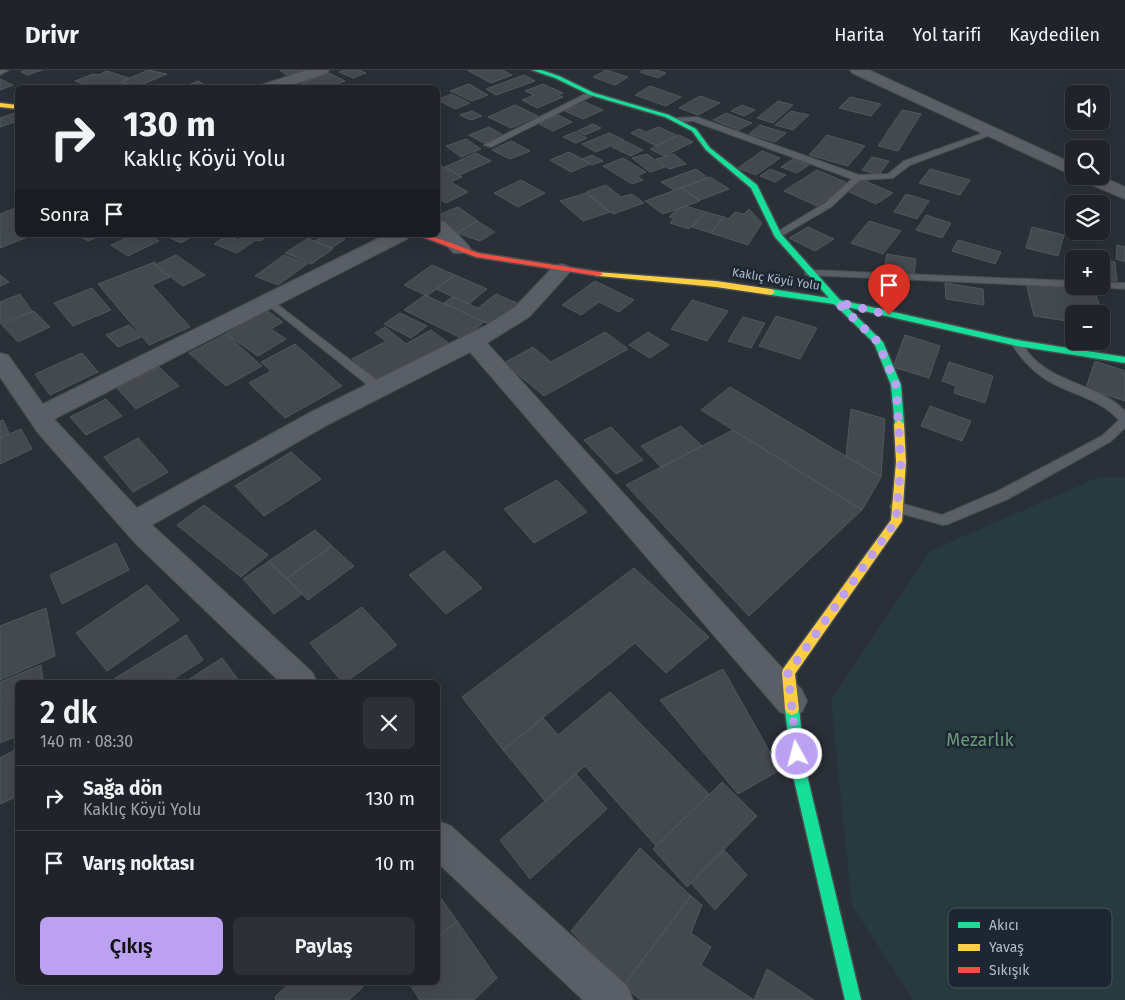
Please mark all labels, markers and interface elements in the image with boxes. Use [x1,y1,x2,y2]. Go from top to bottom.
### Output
text: Drivr [25,21,79,49]
text: Harita [834,24,885,46]
text: Yol tarifi [913,24,981,46]
text: Kaydedilen [1009,24,1100,46]
map controls [1065,85,1110,350]
button: sound [1065,85,1110,130]
text: 130 m [123,103,216,145]
icon: right [40,105,105,170]
button: search [1065,140,1110,185]
text: Kaklıç Köyü Yolu [123,145,286,172]
button: layers [1065,195,1110,240]
icon: arrive [100,200,128,228]
text: Sonra [40,203,90,226]
button: + [1065,250,1110,295]
pin [868,264,910,315]
street label: Kaklıç Köyü Yolu [731,265,821,293]
icon: arrive [875,271,903,299]
button: − [1065,305,1110,350]
text: 2 dk [40,695,97,731]
button: close [363,697,415,749]
position arrow [770,727,822,779]
park label: Mezarlık [946,729,1015,751]
text: 140 m · 08:30 [40,732,133,751]
text: Sağa dön [83,777,163,800]
icon: right [40,784,68,812]
text: 130 m [365,787,415,810]
text: Kaklıç Köyü Yolu [83,800,201,819]
icon: arrive [40,849,68,877]
text: Varış noktası [83,852,195,875]
text: 10 m [375,852,415,875]
legend [948,908,1112,988]
button: Çıkış [40,917,223,975]
button: Paylaş [233,917,415,975]
text: Akıcı [989,917,1019,934]
text: Yavaş [989,939,1024,956]
text: Sıkışık [989,962,1030,979]

